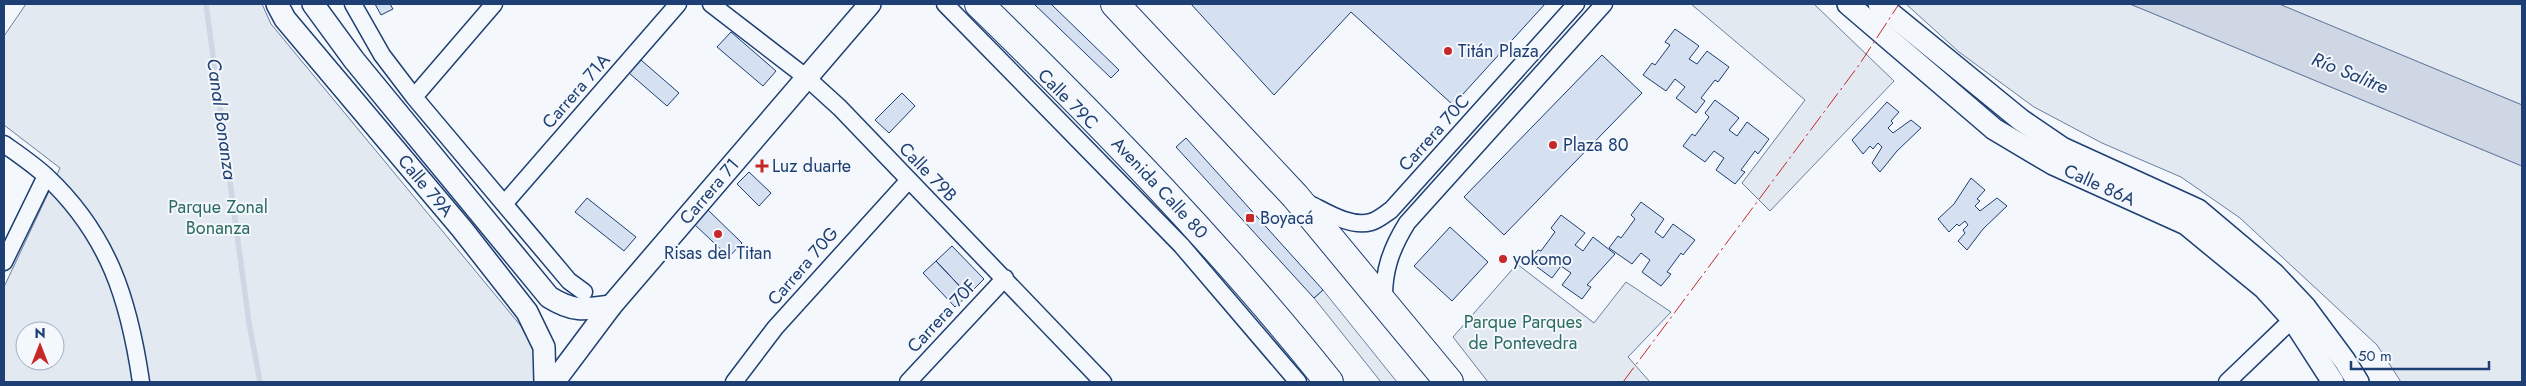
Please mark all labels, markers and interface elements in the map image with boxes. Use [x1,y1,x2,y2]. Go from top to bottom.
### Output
place label: Titán Plaza [1458,38,1539,64]
marker: Titán Plaza [1442,45,1454,57]
water label: Río Salitre [2308,45,2393,101]
street label: Carrera 71A [536,48,616,134]
water label: Canal Bonanza [200,56,244,182]
street label: Calle 79C [1032,63,1104,135]
street label: Carrera 70C [1393,89,1475,177]
street label: Avenida Calle 80 [1106,131,1214,245]
place label: Plaza 80 [1563,132,1629,158]
street label: Calle 79B [893,136,963,208]
marker: Plaza 80 [1547,139,1559,151]
street label: Calle 79A [392,149,459,223]
street label: Carrera 71 [673,152,745,230]
place label: Luz duarte [772,153,851,179]
street label: Calle 86A [2060,158,2140,213]
marker: Luz duarte [756,160,768,172]
park label: Parque Zonal Bonanza [168,194,268,241]
place label: Boyacá [1260,205,1314,231]
marker: Boyacá [1244,212,1256,224]
street label: Carrera 70G [761,221,845,311]
marker: Risas del Titan [712,228,724,240]
place label: Risas del Titan [664,240,772,266]
place label: yokomo [1513,246,1572,272]
marker: yokomo [1497,253,1509,265]
street label: Carrera 70F [901,274,983,358]
park label: Parque Parques de Pontevedra [1464,309,1582,356]
north arrow [15,321,65,371]
text: N [34,323,46,343]
scale bar [2351,338,2488,370]
text: 50 m [2358,345,2392,367]

